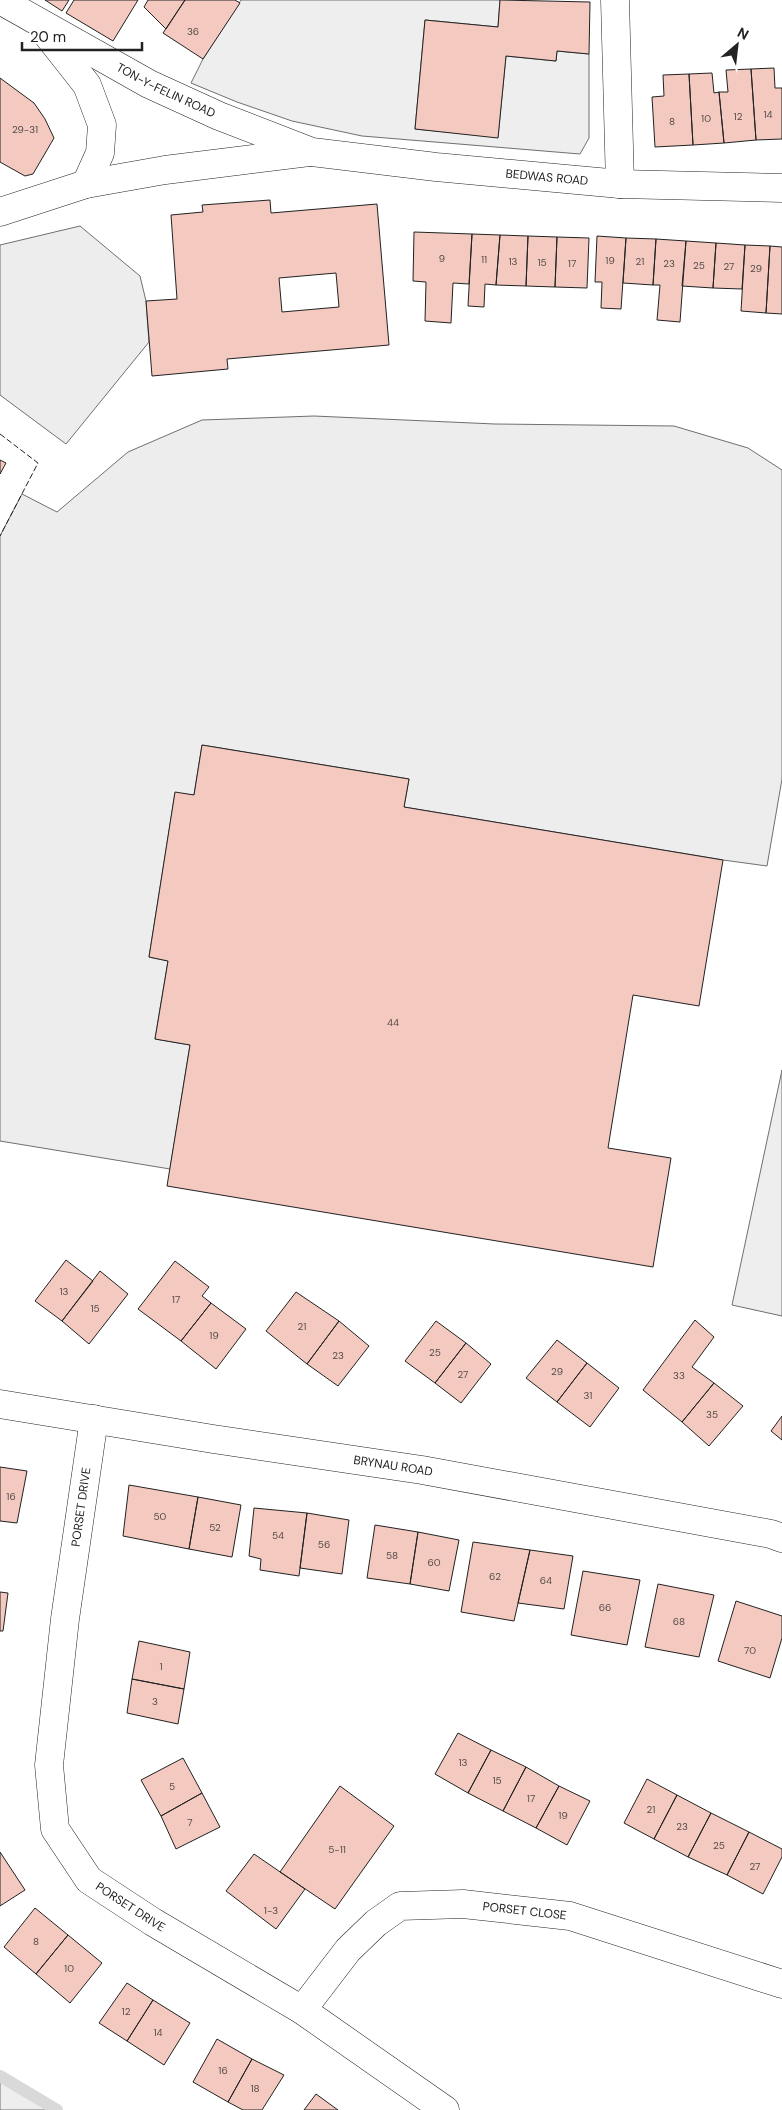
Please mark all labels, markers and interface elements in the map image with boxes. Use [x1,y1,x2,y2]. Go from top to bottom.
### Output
scale bar [22,20,142,52]
north arrow [712,20,762,70]
text: N [734,23,752,44]
house number: 36 [187,25,199,38]
text: 20 m [30,27,66,47]
street label: TON-Y-FELIN ROAD [114,59,218,121]
house number: 14 [763,108,773,121]
house number: 12 [734,110,743,123]
house number: 10 [701,112,711,125]
house number: 8 [669,115,675,128]
house number: 29-31 [12,123,38,136]
street label: BEDWAS ROAD [505,165,589,189]
house number: 9 [439,252,445,265]
house number: 11 [481,253,487,266]
house number: 19 [605,254,615,267]
house number: 13 [508,255,518,268]
house number: 21 [636,255,644,268]
house number: 15 [537,256,547,269]
house number: 17 [568,257,576,270]
house number: 23 [663,257,675,270]
house number: 25 [693,259,705,272]
house number: 27 [724,260,734,273]
house number: 29 [750,262,762,275]
house number: 44 [387,1016,399,1029]
house number: 13 [59,1285,69,1298]
house number: 17 [172,1293,180,1306]
house number: 15 [90,1302,100,1315]
house number: 21 [298,1320,306,1333]
house number: 19 [209,1329,219,1342]
house number: 25 [429,1346,441,1359]
house number: 23 [332,1349,344,1362]
house number: 29 [551,1365,563,1378]
house number: 27 [458,1368,468,1381]
house number: 33 [673,1369,685,1382]
house number: 31 [584,1389,592,1402]
house number: 35 [706,1408,718,1421]
street label: BRYNAU ROAD [352,1452,434,1480]
street label: PORSET DRIVE [68,1466,95,1548]
house number: 16 [6,1490,16,1503]
house number: 50 [154,1510,167,1523]
house number: 52 [209,1521,221,1534]
house number: 54 [272,1529,284,1542]
house number: 56 [318,1538,330,1551]
house number: 58 [386,1549,398,1562]
house number: 60 [427,1556,441,1569]
house number: 62 [489,1570,501,1583]
house number: 64 [540,1574,552,1587]
house number: 66 [599,1601,611,1614]
house number: 68 [673,1615,685,1628]
house number: 70 [744,1644,756,1657]
house number: 1 [159,1660,163,1673]
house number: 3 [152,1695,158,1708]
house number: 13 [458,1756,468,1769]
house number: 15 [492,1774,502,1787]
house number: 5 [169,1780,175,1793]
house number: 17 [527,1792,535,1805]
house number: 21 [647,1803,655,1816]
house number: 19 [558,1809,568,1822]
house number: 7 [187,1816,193,1829]
house number: 23 [676,1820,688,1833]
house number: 25 [713,1839,725,1852]
house number: 5-11 [328,1843,346,1856]
house number: 27 [750,1860,760,1873]
street label: PORSET DRIVE [92,1878,168,1936]
street label: PORSET CLOSE [482,1898,568,1924]
house number: 1-3 [264,1904,278,1917]
house number: 8 [33,1935,39,1948]
house number: 10 [64,1962,74,1975]
house number: 12 [122,2005,131,2018]
house number: 14 [153,2026,163,2039]
house number: 16 [218,2064,228,2077]
house number: 18 [250,2082,260,2095]

